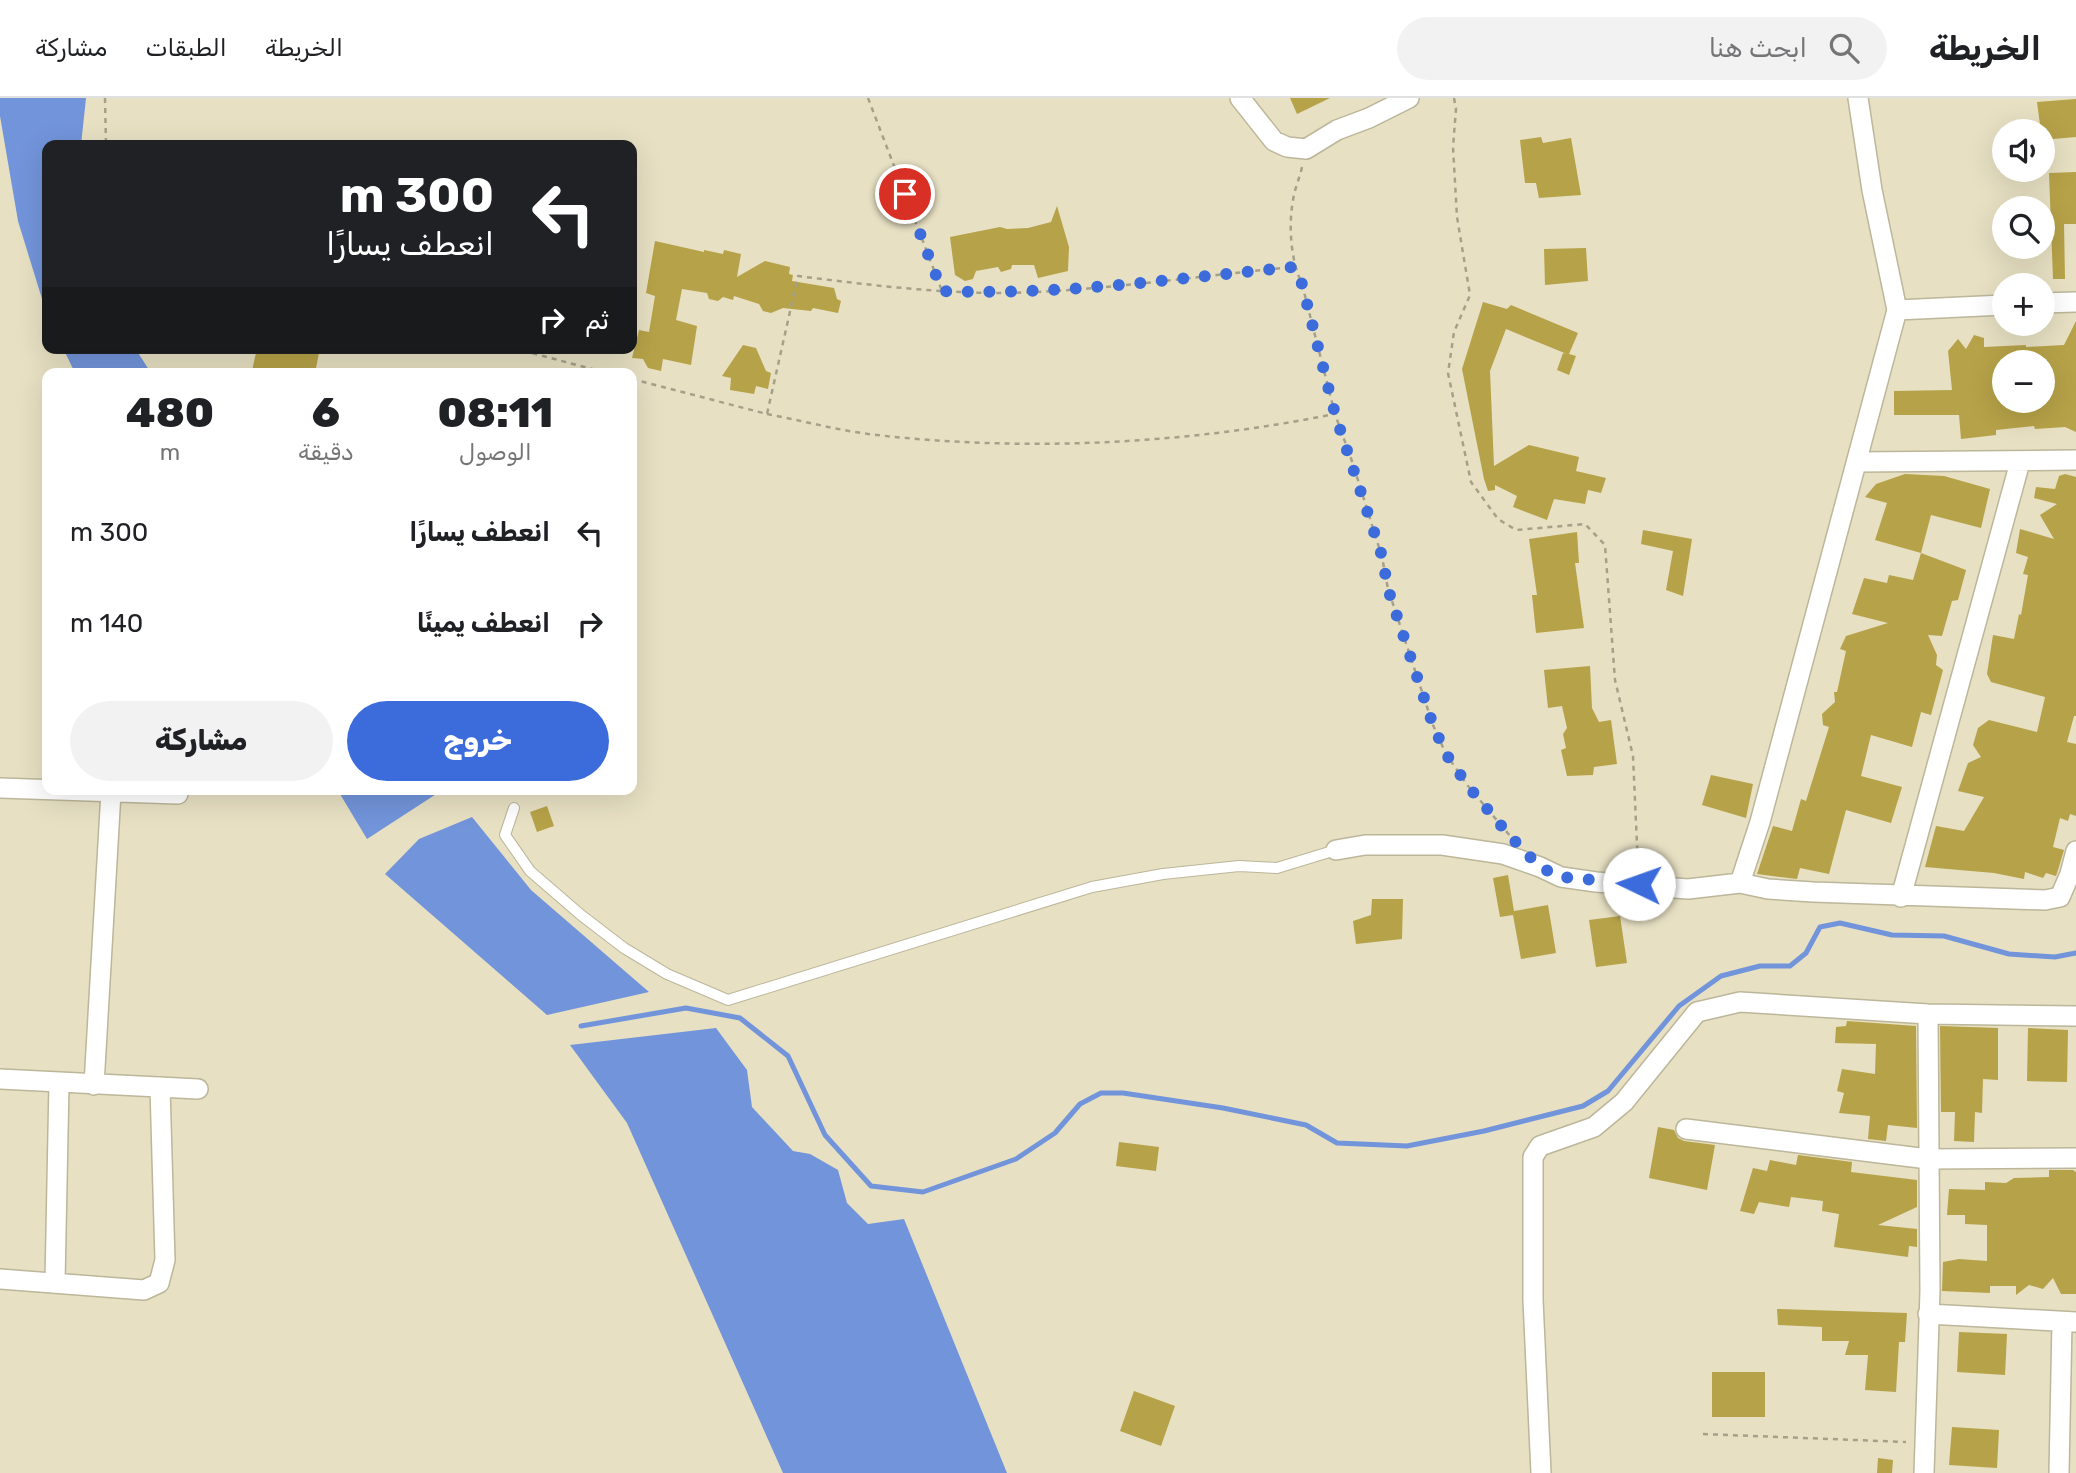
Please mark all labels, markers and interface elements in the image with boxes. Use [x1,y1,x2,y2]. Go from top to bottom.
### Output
search box [1397,17,1887,80]
icon: search [1825,29,1863,67]
text: الخريطة [1929,29,2041,68]
text: ابحث هنا [1709,33,1807,64]
text: مشاركة [35,34,107,62]
text: الطبقات [145,34,227,62]
text: الخريطة [265,34,343,62]
map controls [1992,119,2055,413]
button: sound [1992,119,2055,182]
pin [875,164,935,224]
text: 300 m [340,166,494,224]
icon: left [518,168,609,259]
icon: arrive [886,175,924,213]
button: search [1992,196,2055,259]
text: انعطف يسارًا [326,225,494,263]
button: + [1992,273,2055,336]
icon: right [533,301,571,339]
text: ثم [585,305,609,336]
button: − [1992,350,2055,413]
text: 480 [126,388,214,438]
text: 6 [312,388,340,438]
text: 08:11 [437,388,553,438]
text: m [160,438,180,466]
text: دقيقة [298,438,354,466]
text: الوصول [459,438,532,466]
icon: left [571,514,609,552]
text: 300 m [70,517,148,548]
text: انعطف يسارًا [409,517,550,548]
icon: right [571,605,609,643]
text: 140 m [70,608,143,639]
text: انعطف يمينًا [417,608,550,639]
button: مشاركة [70,701,333,781]
button: خروج [347,701,609,781]
position arrow [1602,847,1676,921]

